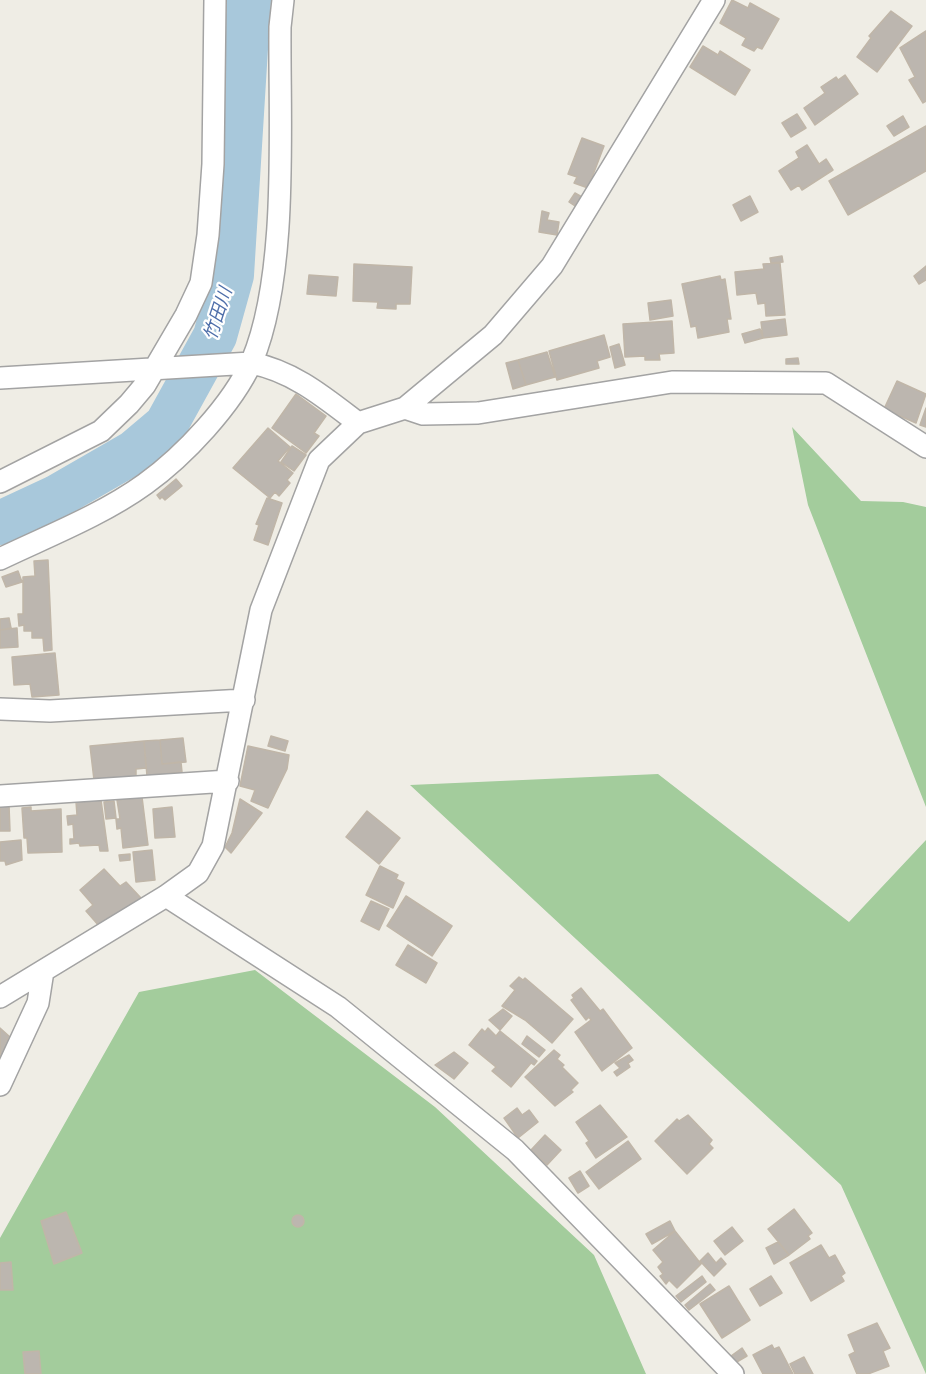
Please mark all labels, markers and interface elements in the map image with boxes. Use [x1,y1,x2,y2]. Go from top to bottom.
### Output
water label: 竹田川 [200,285,238,343]

